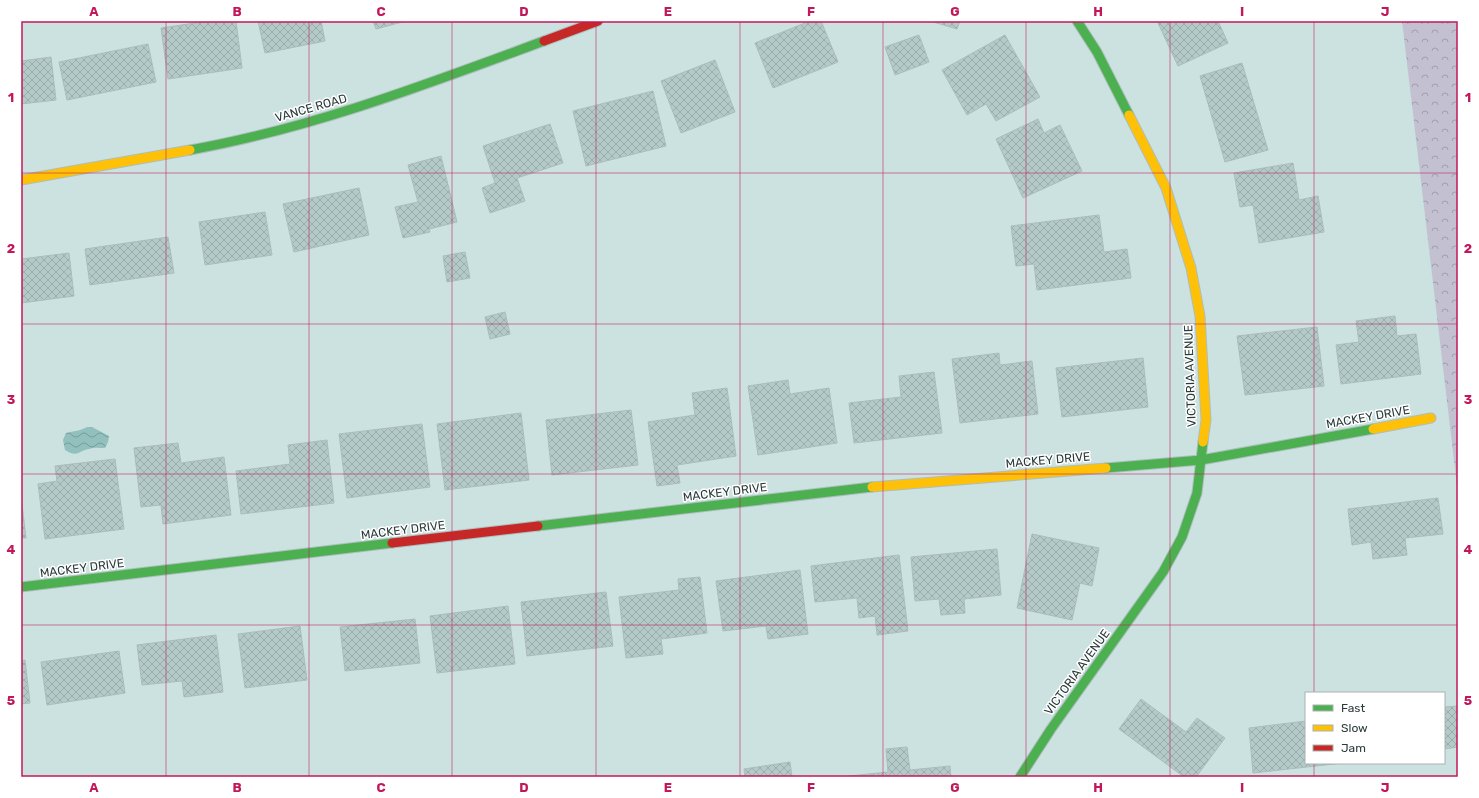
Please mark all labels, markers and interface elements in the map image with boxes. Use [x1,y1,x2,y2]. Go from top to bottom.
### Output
text: A [89,4,99,19]
text: B [232,4,242,19]
text: C [376,4,386,19]
text: D [519,4,529,19]
text: E [664,4,672,19]
text: F [807,4,815,19]
text: G [950,4,960,19]
text: H [1093,4,1103,19]
text: I [1240,4,1244,19]
text: J [1381,4,1389,19]
text: 1 [8,90,14,105]
text: 1 [1465,90,1471,105]
street label: VANCE ROAD [274,91,348,125]
text: 2 [7,241,15,256]
text: 2 [1464,241,1472,256]
street label: VICTORIA AVENUE [1181,325,1199,427]
text: 3 [7,392,16,407]
text: 3 [1464,392,1473,407]
street label: MACKEY DRIVE [1325,403,1411,431]
street label: MACKEY DRIVE [1005,449,1091,471]
street label: MACKEY DRIVE [682,480,768,504]
street label: MACKEY DRIVE [360,518,446,542]
text: 4 [7,542,16,557]
text: 4 [1464,542,1473,557]
street label: MACKEY DRIVE [39,556,125,580]
street label: VICTORIA AVENUE [1041,627,1113,717]
legend [1305,692,1445,764]
text: 5 [7,693,15,708]
text: 5 [1464,693,1472,708]
text: Fast [1341,701,1365,715]
text: Slow [1341,721,1368,735]
text: Jam [1341,741,1366,755]
text: A [89,780,99,795]
text: B [232,780,242,795]
text: C [376,780,386,795]
text: D [519,780,529,795]
text: E [664,780,672,795]
text: F [807,780,815,795]
text: G [950,780,960,795]
text: H [1093,780,1103,795]
text: I [1240,780,1244,795]
text: J [1381,780,1389,795]

